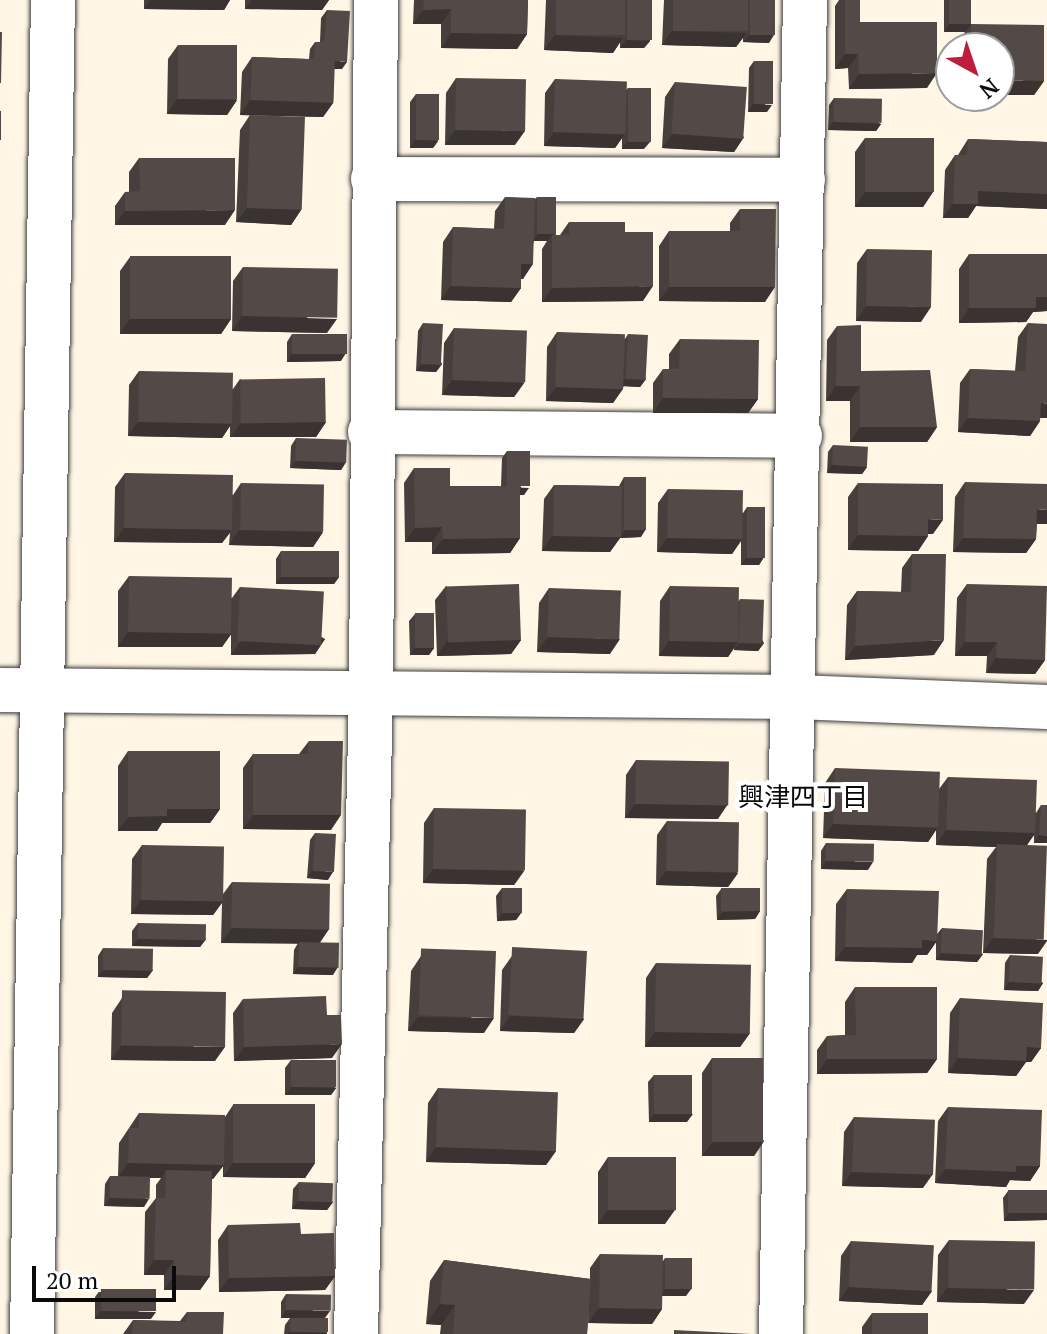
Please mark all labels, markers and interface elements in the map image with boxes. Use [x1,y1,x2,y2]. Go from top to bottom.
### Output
north arrow [935,32,1015,112]
text: N [974,73,1005,106]
district label: 興津四丁目 [738,781,868,813]
scale bar [36,1250,180,1300]
text: 20 m [46,1264,98,1296]

